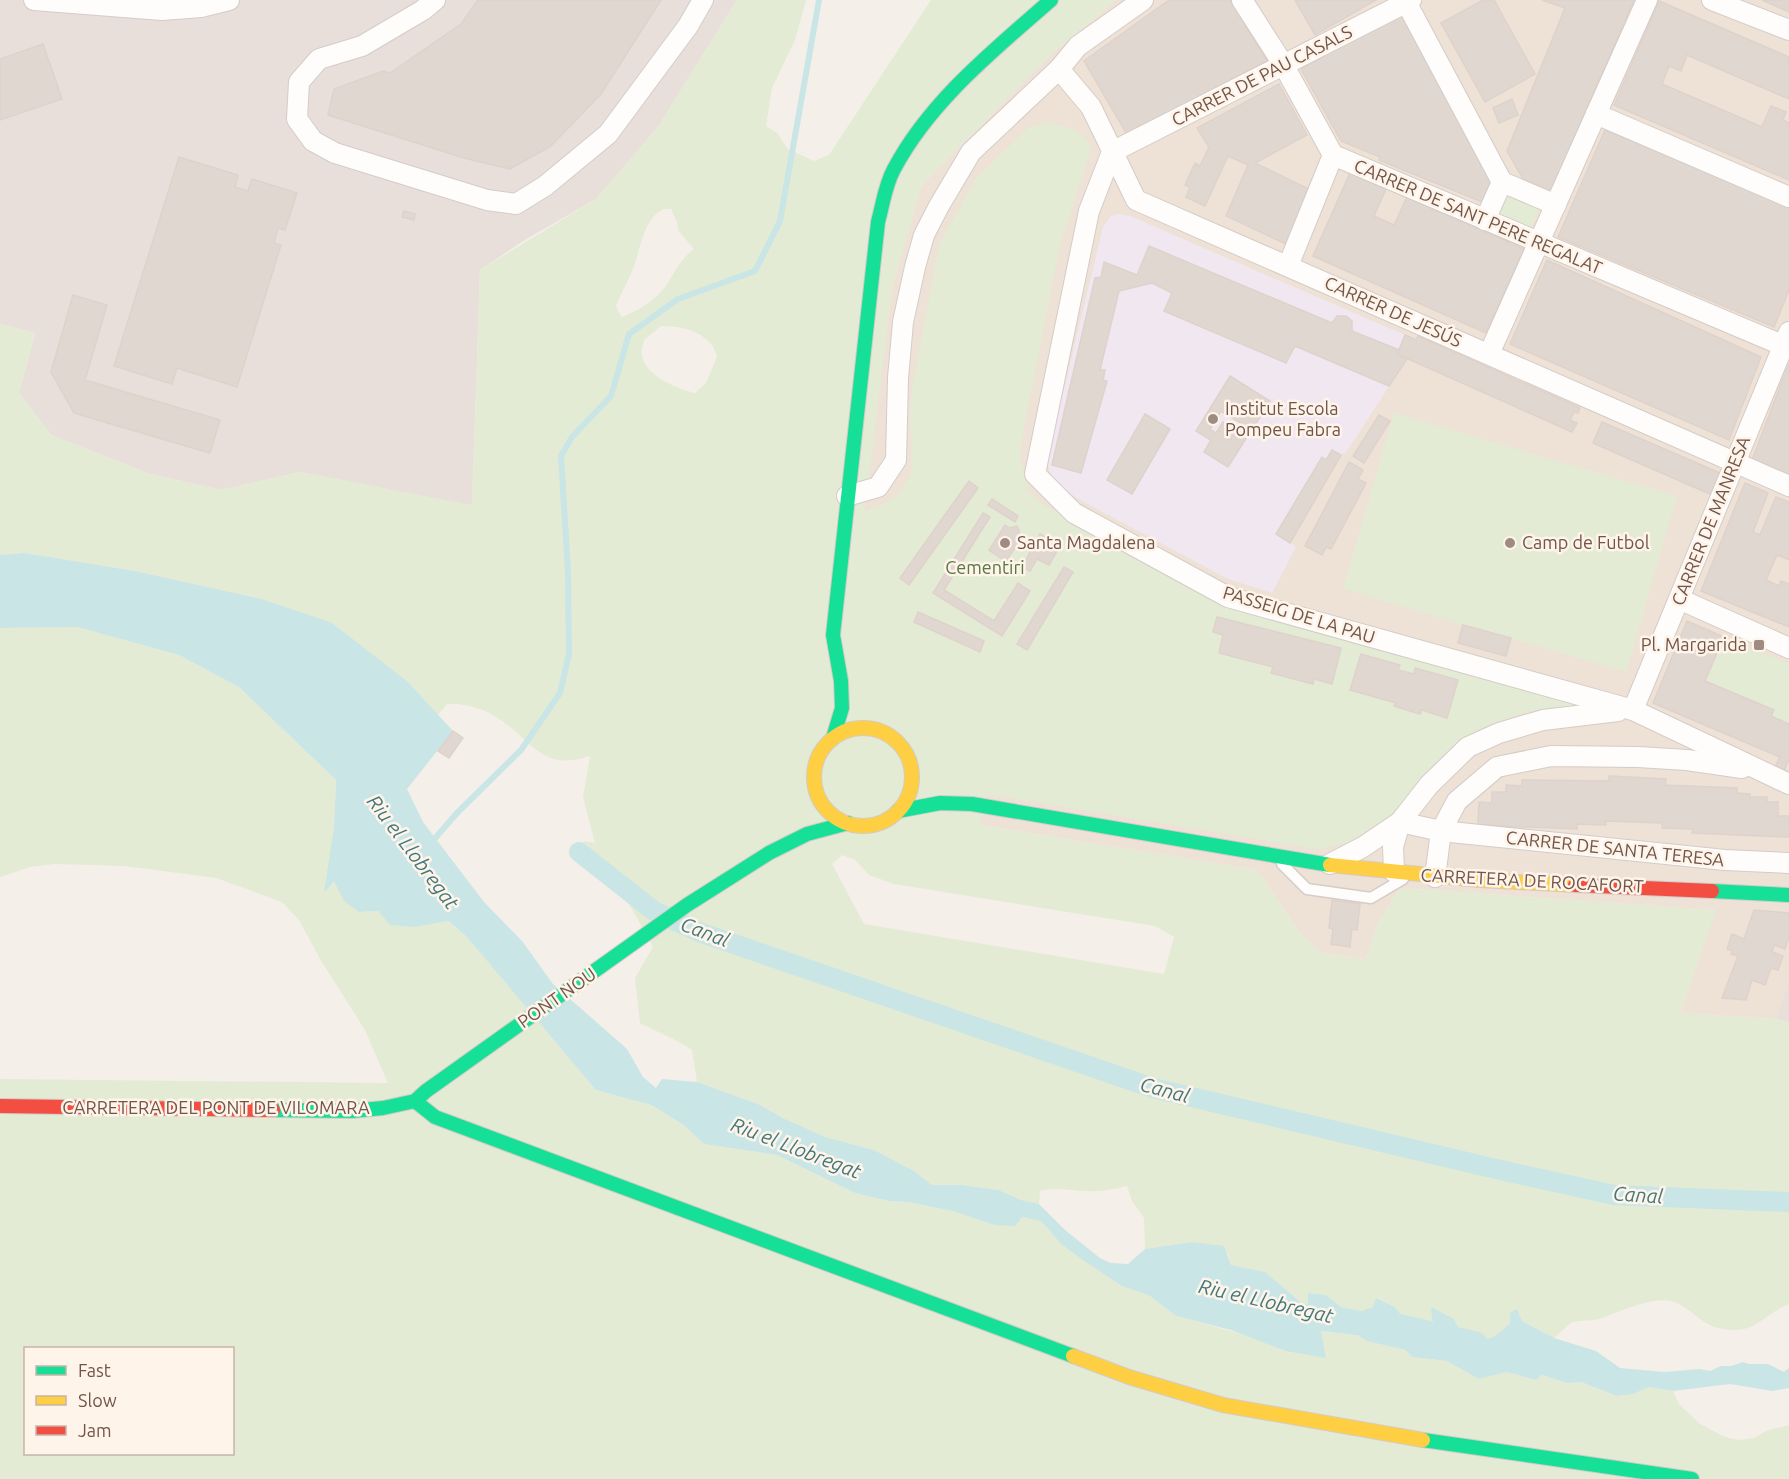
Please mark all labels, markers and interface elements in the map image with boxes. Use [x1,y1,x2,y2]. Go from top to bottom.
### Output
street label: CARRER DE PAU CASALS [1168,21,1355,129]
street label: CARRER DE SANT PERE REGALAT [1351,155,1605,278]
street label: CARRER DE JESÚS [1322,271,1466,350]
place label: Institut Escola Pompeu Fabra [1225,398,1341,439]
marker: Institut Escola Pompeu Fabra [1206,412,1220,426]
street label: CARRER DE MANRESA [1667,433,1753,608]
place label: Santa Magdalena [1017,532,1156,552]
place label: Camp de Futbol [1522,532,1650,552]
marker: Santa Magdalena [998,536,1012,550]
marker: Camp de Futbol [1503,536,1517,550]
park label: Cementiri [945,557,1025,577]
street label: PASSEIG DE LA PAU [1221,581,1378,647]
place label: Pl. Margarida [1641,634,1747,654]
marker: Pl. Margarida [1752,638,1766,652]
water label: Riu el Llobregat [363,790,464,914]
street label: CARRER DE SANTA TERESA [1505,827,1726,869]
street label: CARRETERA DE ROCAFORT [1420,864,1644,896]
water label: Canal [678,912,733,951]
street label: PONT NOU [513,963,599,1031]
water label: Canal [1138,1072,1193,1107]
street label: CARRETERA DEL PONT DE VILOMARA [62,1097,370,1117]
water label: Riu el Llobregat [728,1112,865,1183]
water label: Canal [1612,1181,1664,1208]
water label: Riu el Llobregat [1197,1274,1336,1327]
legend [24,1347,234,1455]
text: Fast [78,1360,111,1380]
text: Slow [78,1390,117,1410]
text: Jam [78,1420,112,1440]

